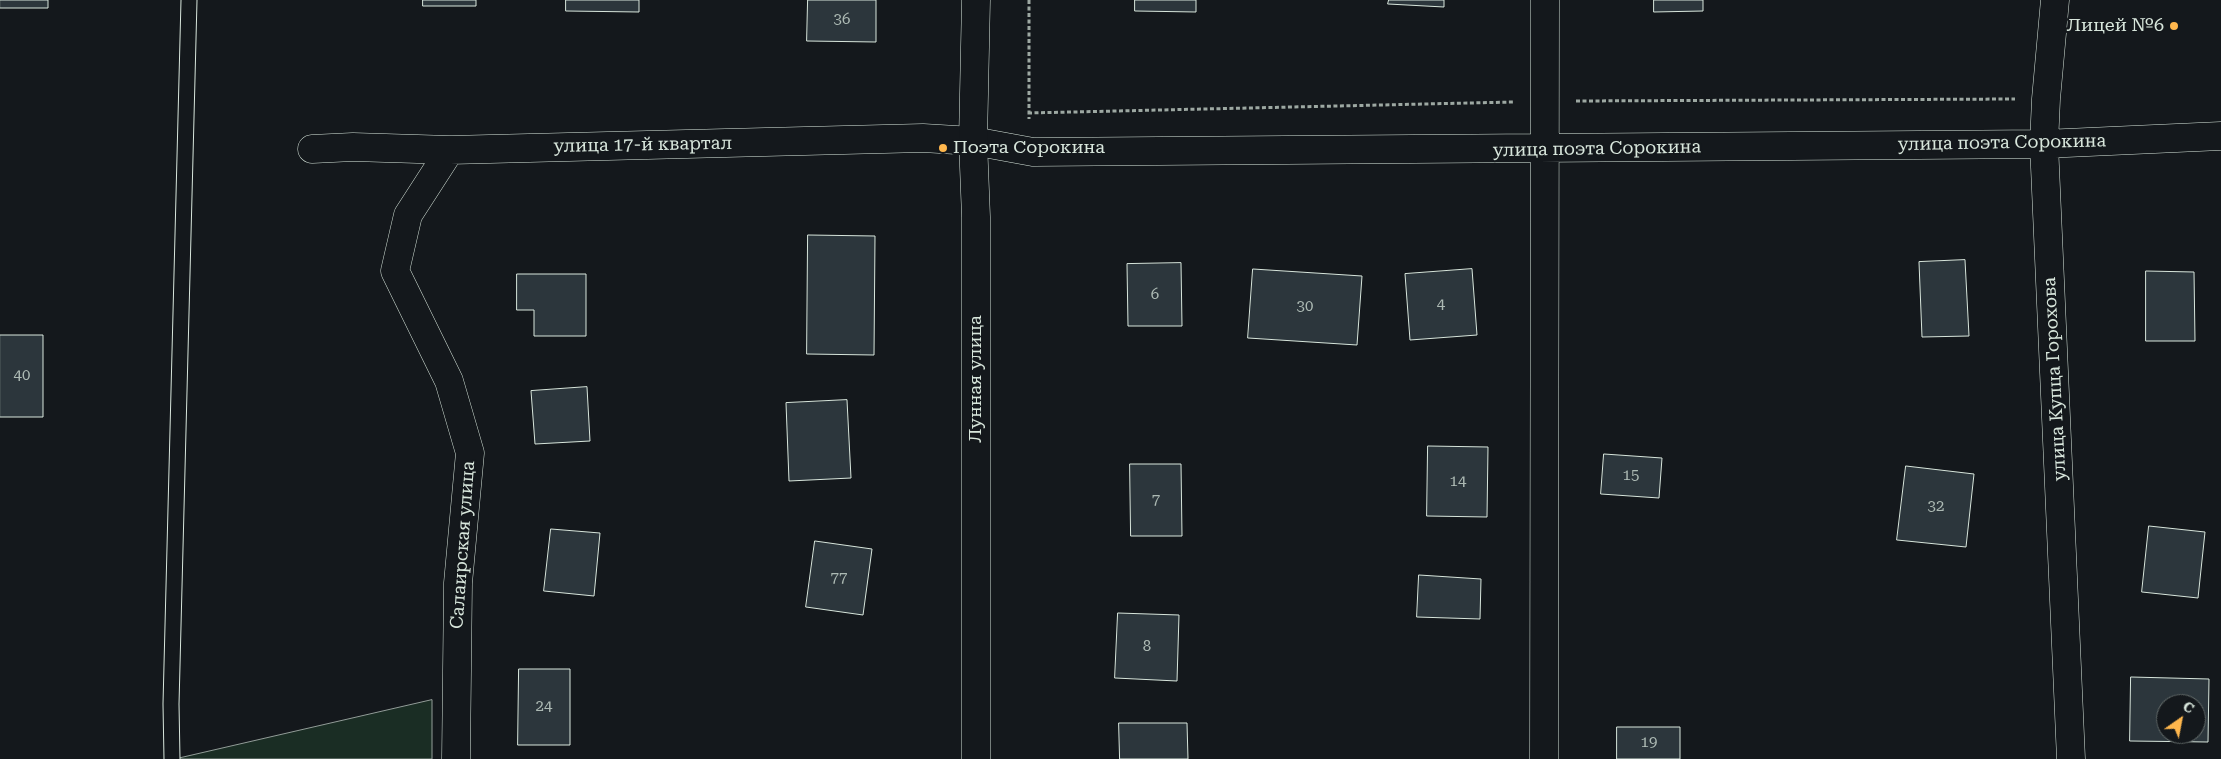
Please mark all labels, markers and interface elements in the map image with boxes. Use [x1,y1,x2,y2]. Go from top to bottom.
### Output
house number: 36 [834,11,850,29]
place label: Лицей №6 [2067,15,2164,37]
marker: Лицей №6 [2168,20,2180,32]
street label: улица поэта Сорокина [1898,130,2106,156]
street label: улица 17-й квартал [554,133,732,157]
street label: улица поэта Сорокина [1493,136,1701,162]
place label: Поэта Сорокина [953,137,1105,159]
marker: Поэта Сорокина [937,142,949,154]
street label: улица Купца Горохова [2039,277,2071,481]
house number: 6 [1151,286,1159,304]
house number: 4 [1437,296,1445,314]
house number: 30 [1297,298,1313,316]
street label: Лунная улица [965,315,987,443]
house number: 40 [14,367,30,385]
street label: Салаирская улица [446,460,480,630]
house number: 15 [1623,467,1639,485]
house number: 14 [1450,473,1466,491]
house number: 7 [1152,491,1160,509]
house number: 32 [1928,498,1944,516]
house number: 77 [831,569,847,587]
house number: 8 [1143,638,1151,656]
north arrow [2156,694,2206,744]
house number: 24 [536,698,552,716]
text: С [2180,698,2197,717]
house number: 19 [1641,734,1657,752]

